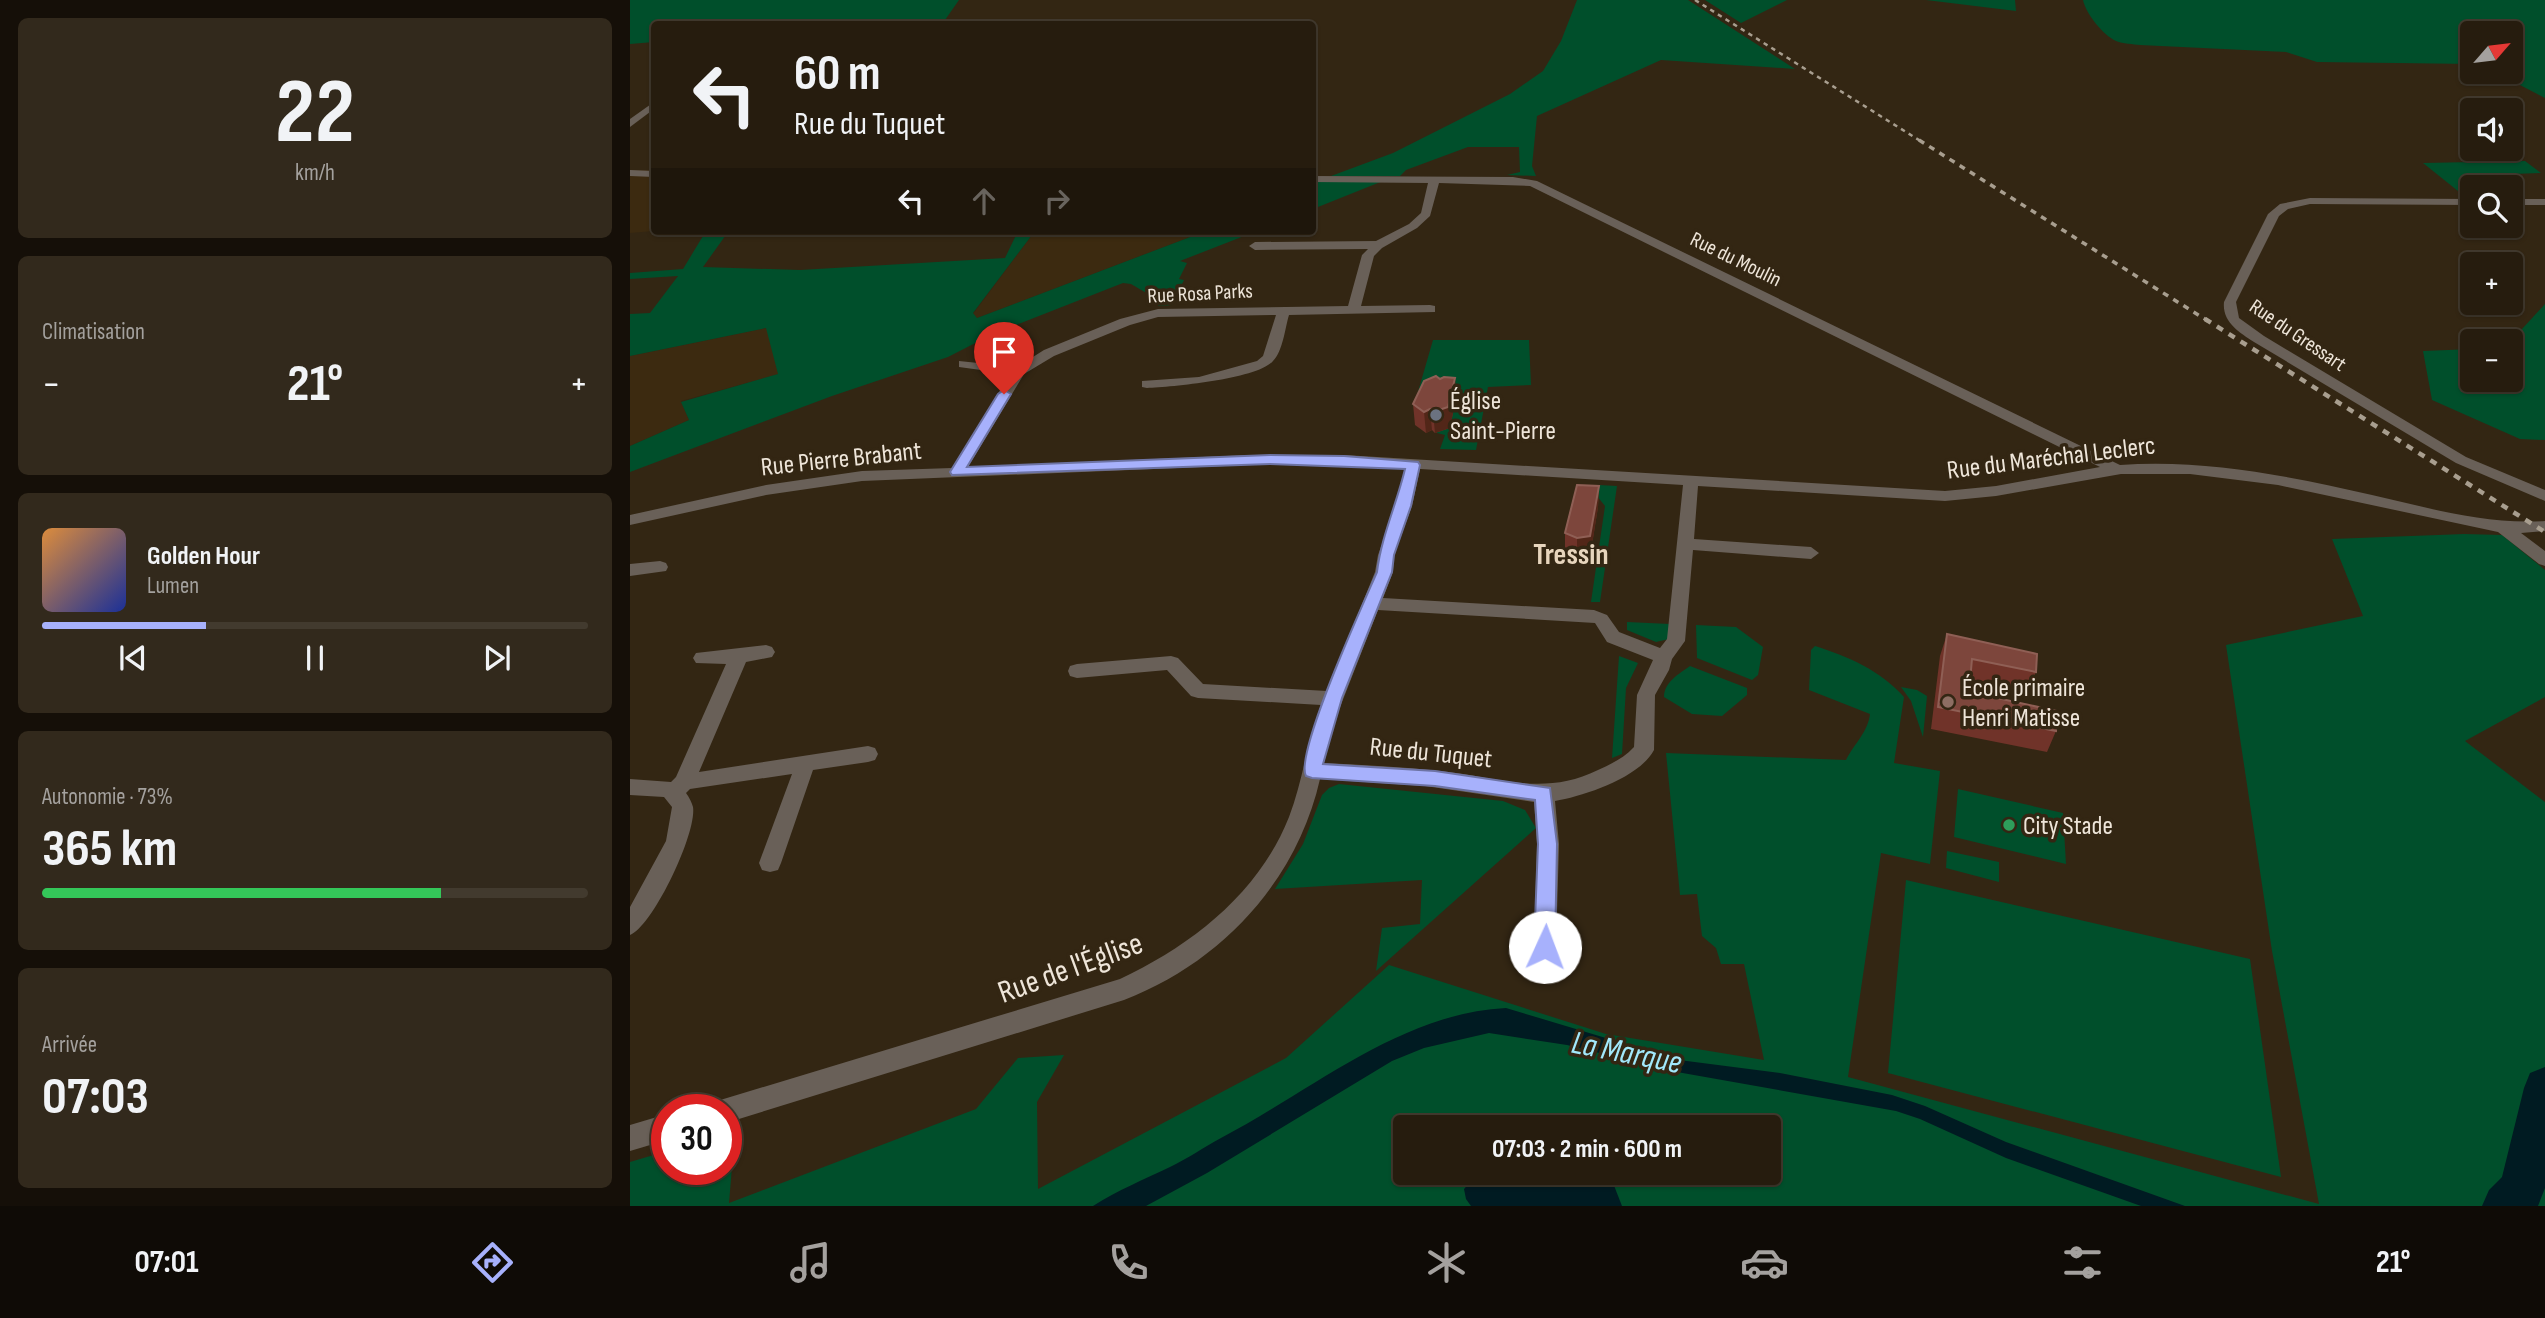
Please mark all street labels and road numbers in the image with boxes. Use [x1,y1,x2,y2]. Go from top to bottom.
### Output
street label: Rue du Moulin [1686,227,1785,292]
street label: Rue Rosa Parks [1147,278,1253,309]
street label: Rue du Gressart [2245,294,2351,377]
street label: Rue du Maréchal Leclerc [1945,430,2157,487]
street label: Rue Pierre Brabant [759,436,923,483]
street label: Rue du Tuquet [1368,732,1494,775]
street label: Rue de l'Église [993,924,1148,1013]

